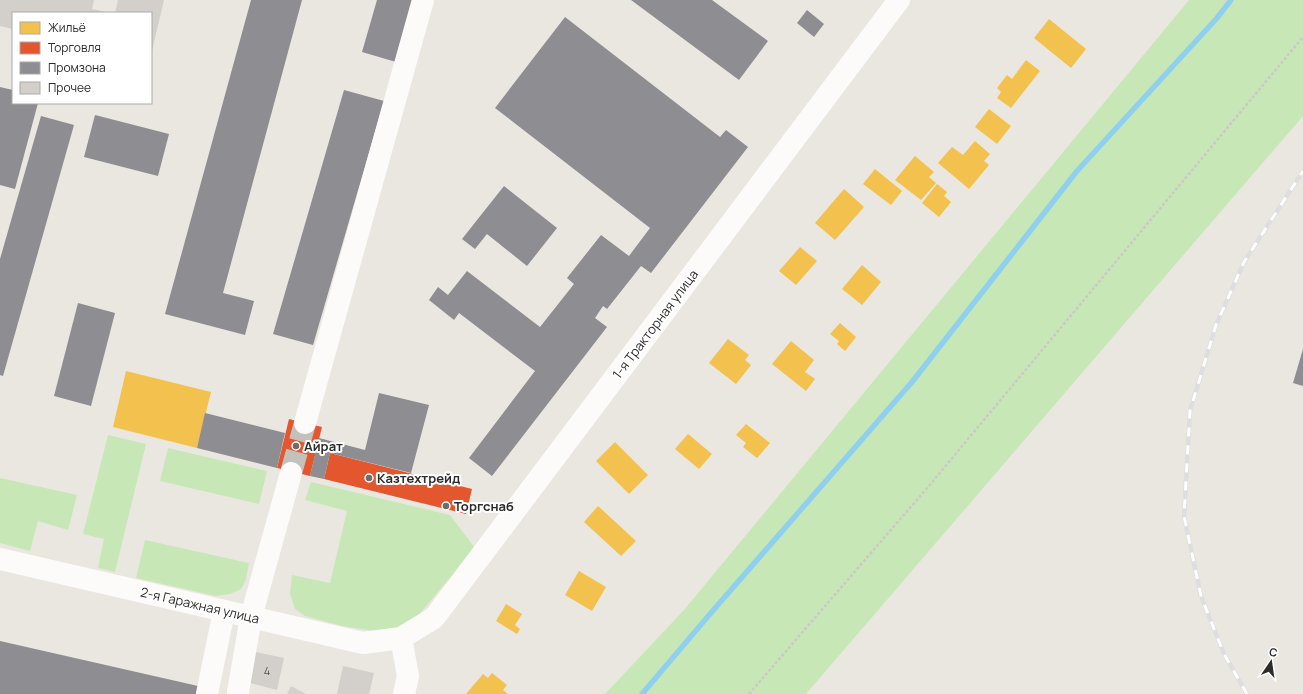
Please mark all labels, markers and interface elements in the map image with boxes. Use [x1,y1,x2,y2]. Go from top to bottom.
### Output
legend [12,12,152,104]
text: Жильё [48,19,86,36]
text: Торговля [48,39,101,56]
text: Промзона [48,59,106,76]
text: Прочее [48,79,91,96]
street label: 1-я Тракторная улица [608,266,702,382]
place label: Айрат [304,437,343,455]
marker: Айрат [291,441,301,451]
place label: Казтехтрейд [377,469,460,487]
marker: Казтехтрейд [364,473,374,483]
place label: Торгснаб [454,497,514,515]
marker: Торгснаб [441,501,451,511]
street label: 2-я Гаражная улица [139,583,261,627]
north arrow [1251,642,1291,682]
text: С [1268,644,1279,660]
house number: 4 [264,663,270,678]

